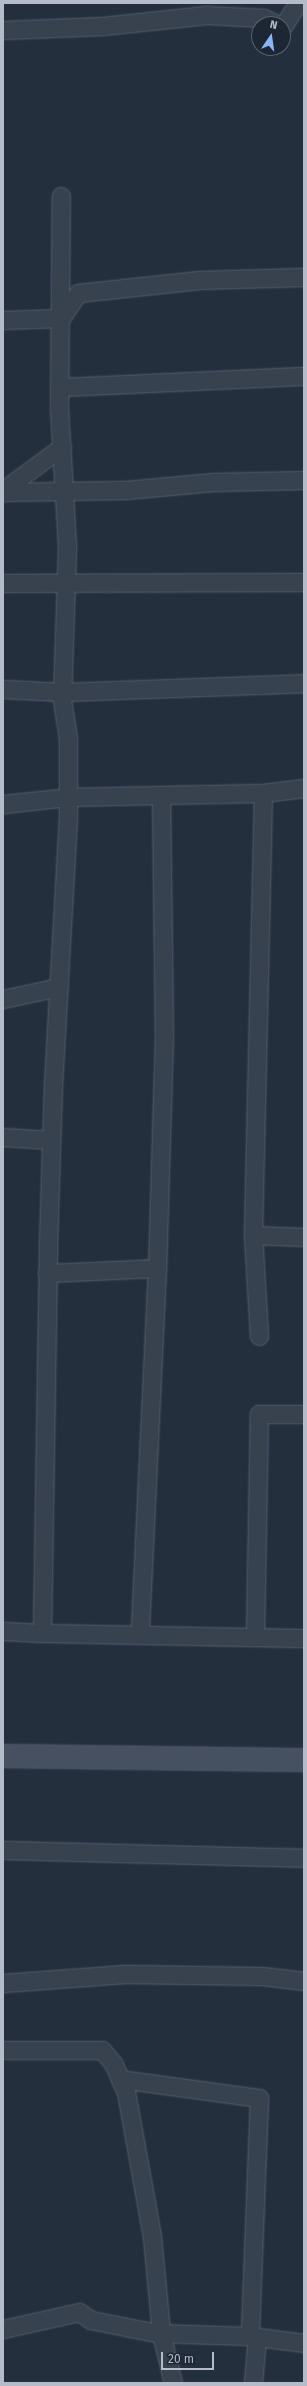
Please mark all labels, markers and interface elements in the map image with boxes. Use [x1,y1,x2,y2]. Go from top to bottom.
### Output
north arrow [251,16,291,56]
text: N [269,18,279,32]
scale bar [163,2344,216,2370]
text: 20 m [168,2352,194,2366]

